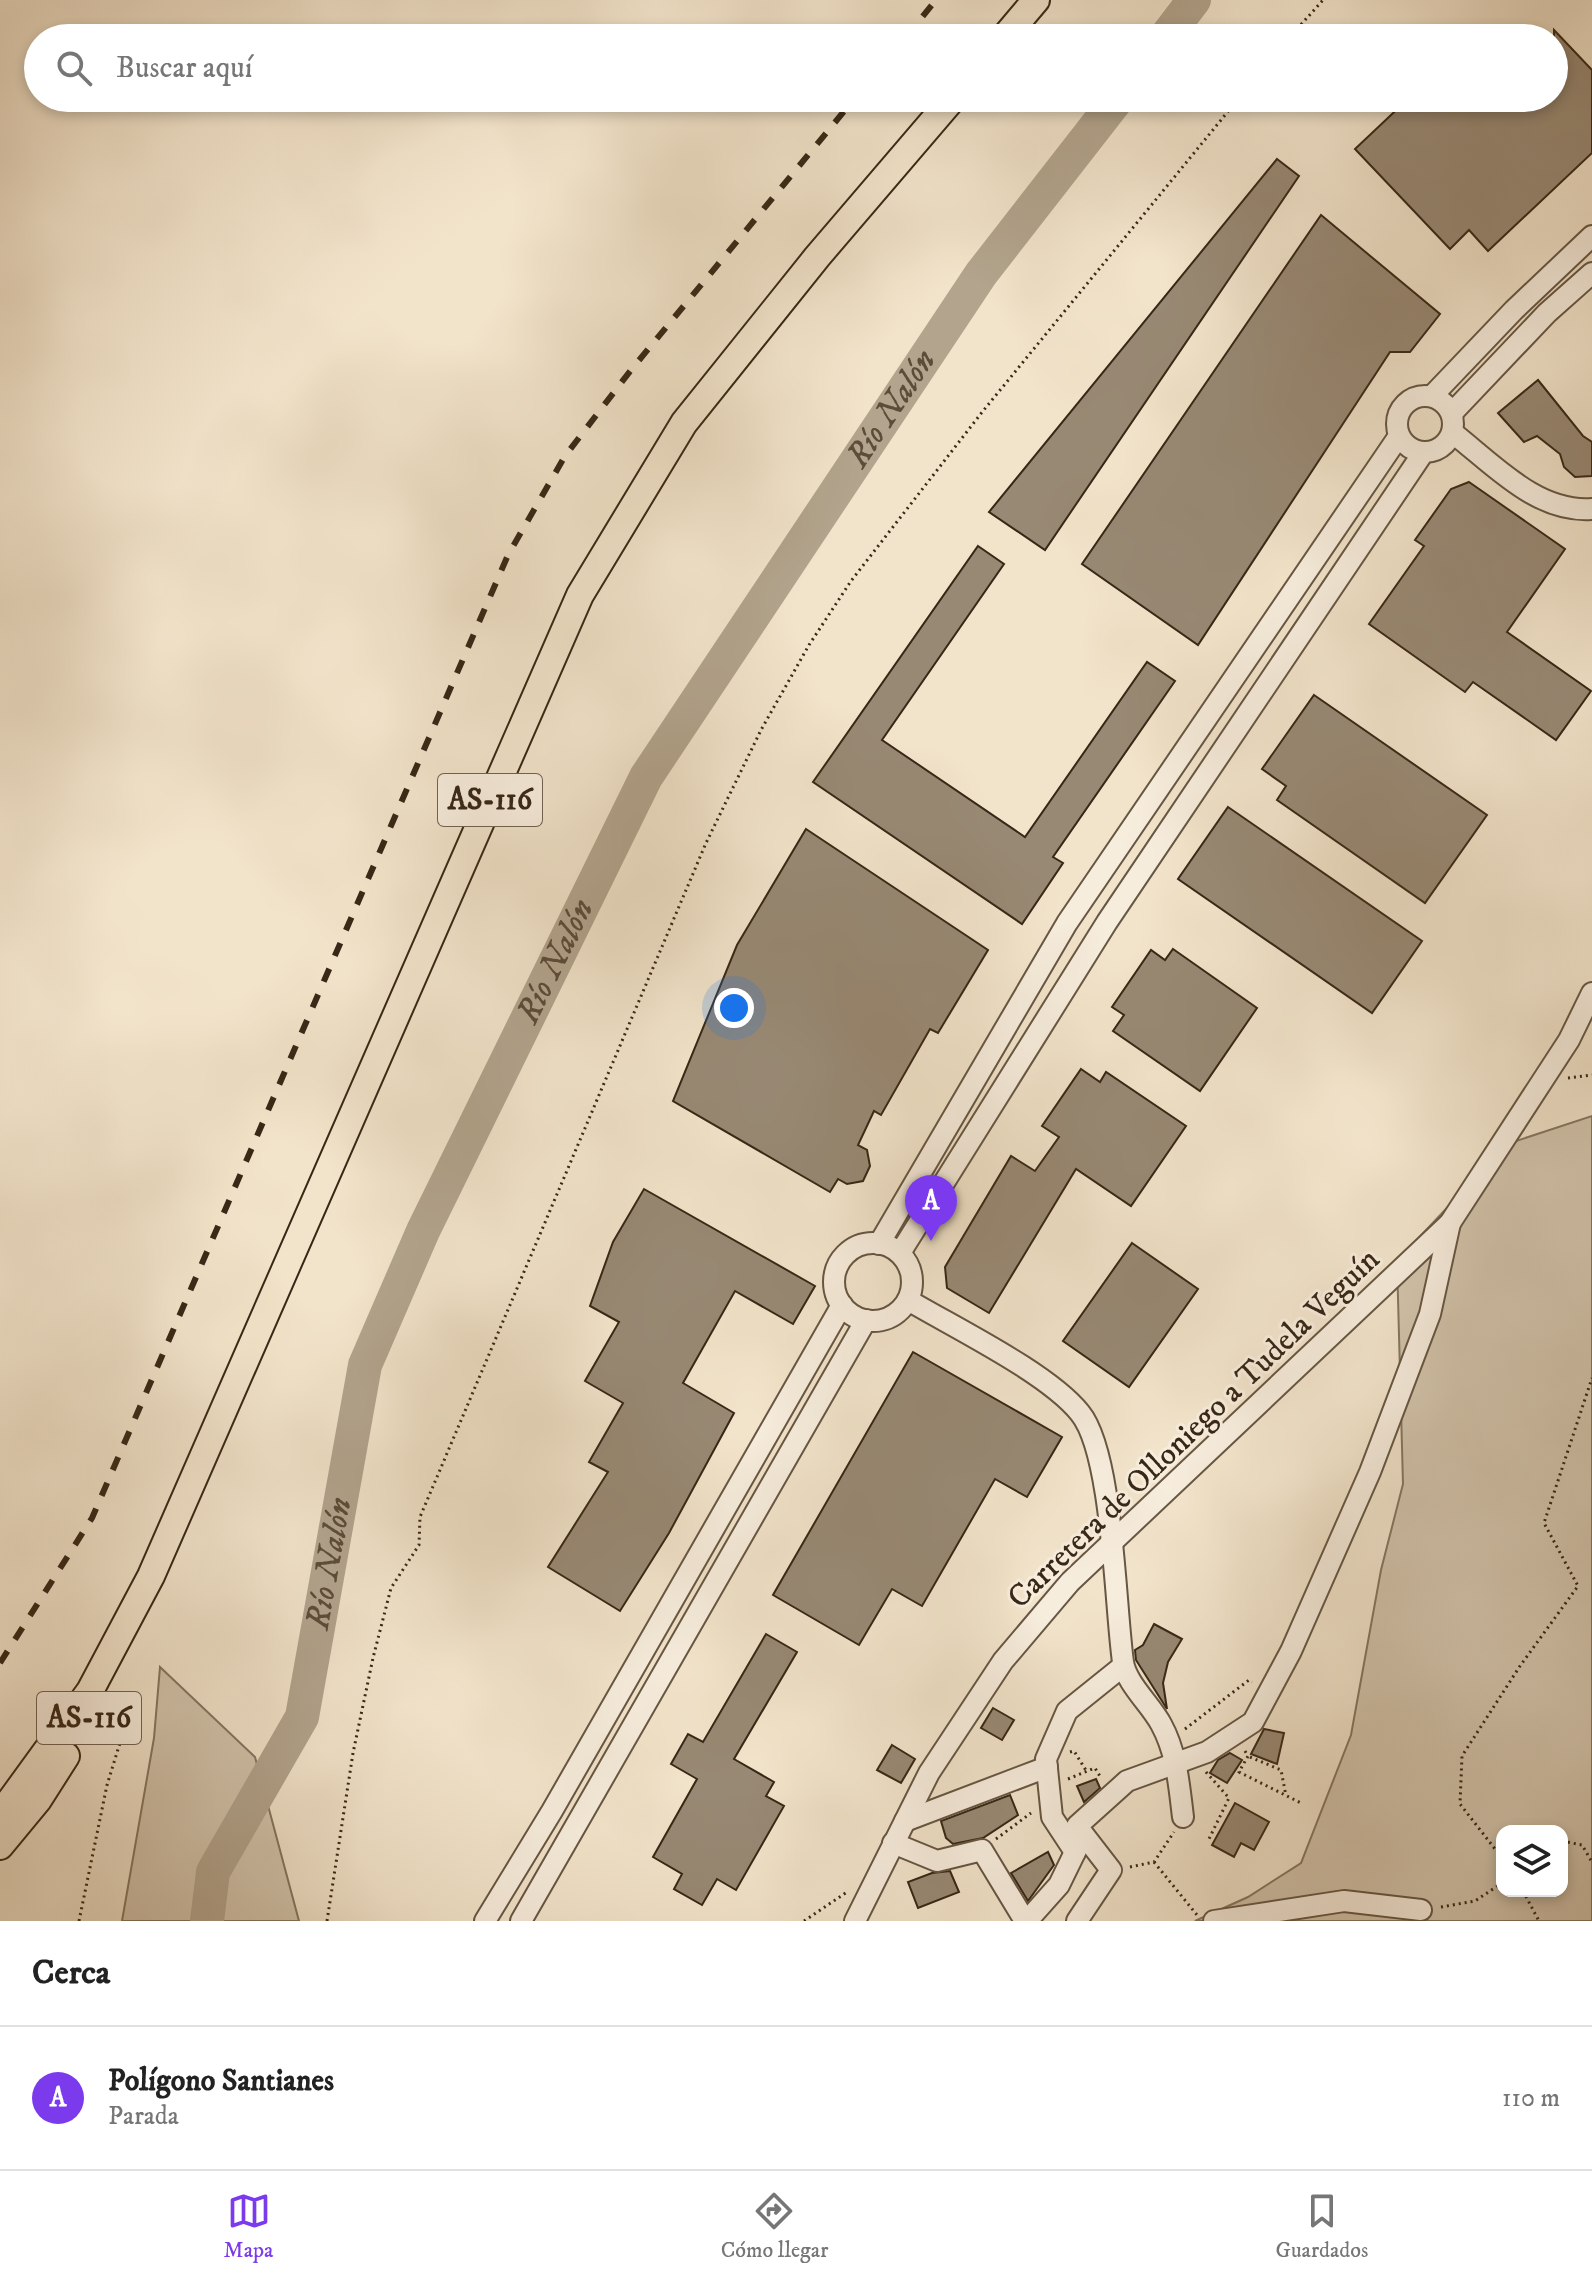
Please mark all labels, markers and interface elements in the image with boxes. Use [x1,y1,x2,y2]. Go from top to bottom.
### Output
search box [24,24,1568,112]
icon: search [52,46,96,90]
text: Buscar aquí [116,50,253,87]
water label: Río Nalón [836,342,946,477]
road number: AS-116 [438,774,542,826]
water label: Río Nalón [507,892,604,1031]
your location [714,988,754,1028]
pin: A [905,1175,957,1241]
street label: Carretera de Olloniego a Tudela Veguín [1000,1240,1389,1618]
water label: Río Nalón [297,1494,362,1634]
road number: AS-116 [37,1692,141,1744]
map controls [1496,1825,1568,1897]
button: layers [1496,1825,1568,1897]
text: Cerca [32,1952,110,1994]
text: Polígono Santianes [108,2063,334,2100]
text: A [50,2082,66,2115]
text: 110 m [1502,2082,1560,2115]
text: Parada [108,2100,179,2133]
tab: Mapa [224,2189,273,2264]
tab: Cómo llegar [721,2189,828,2264]
tab: Guardados [1276,2189,1368,2264]

